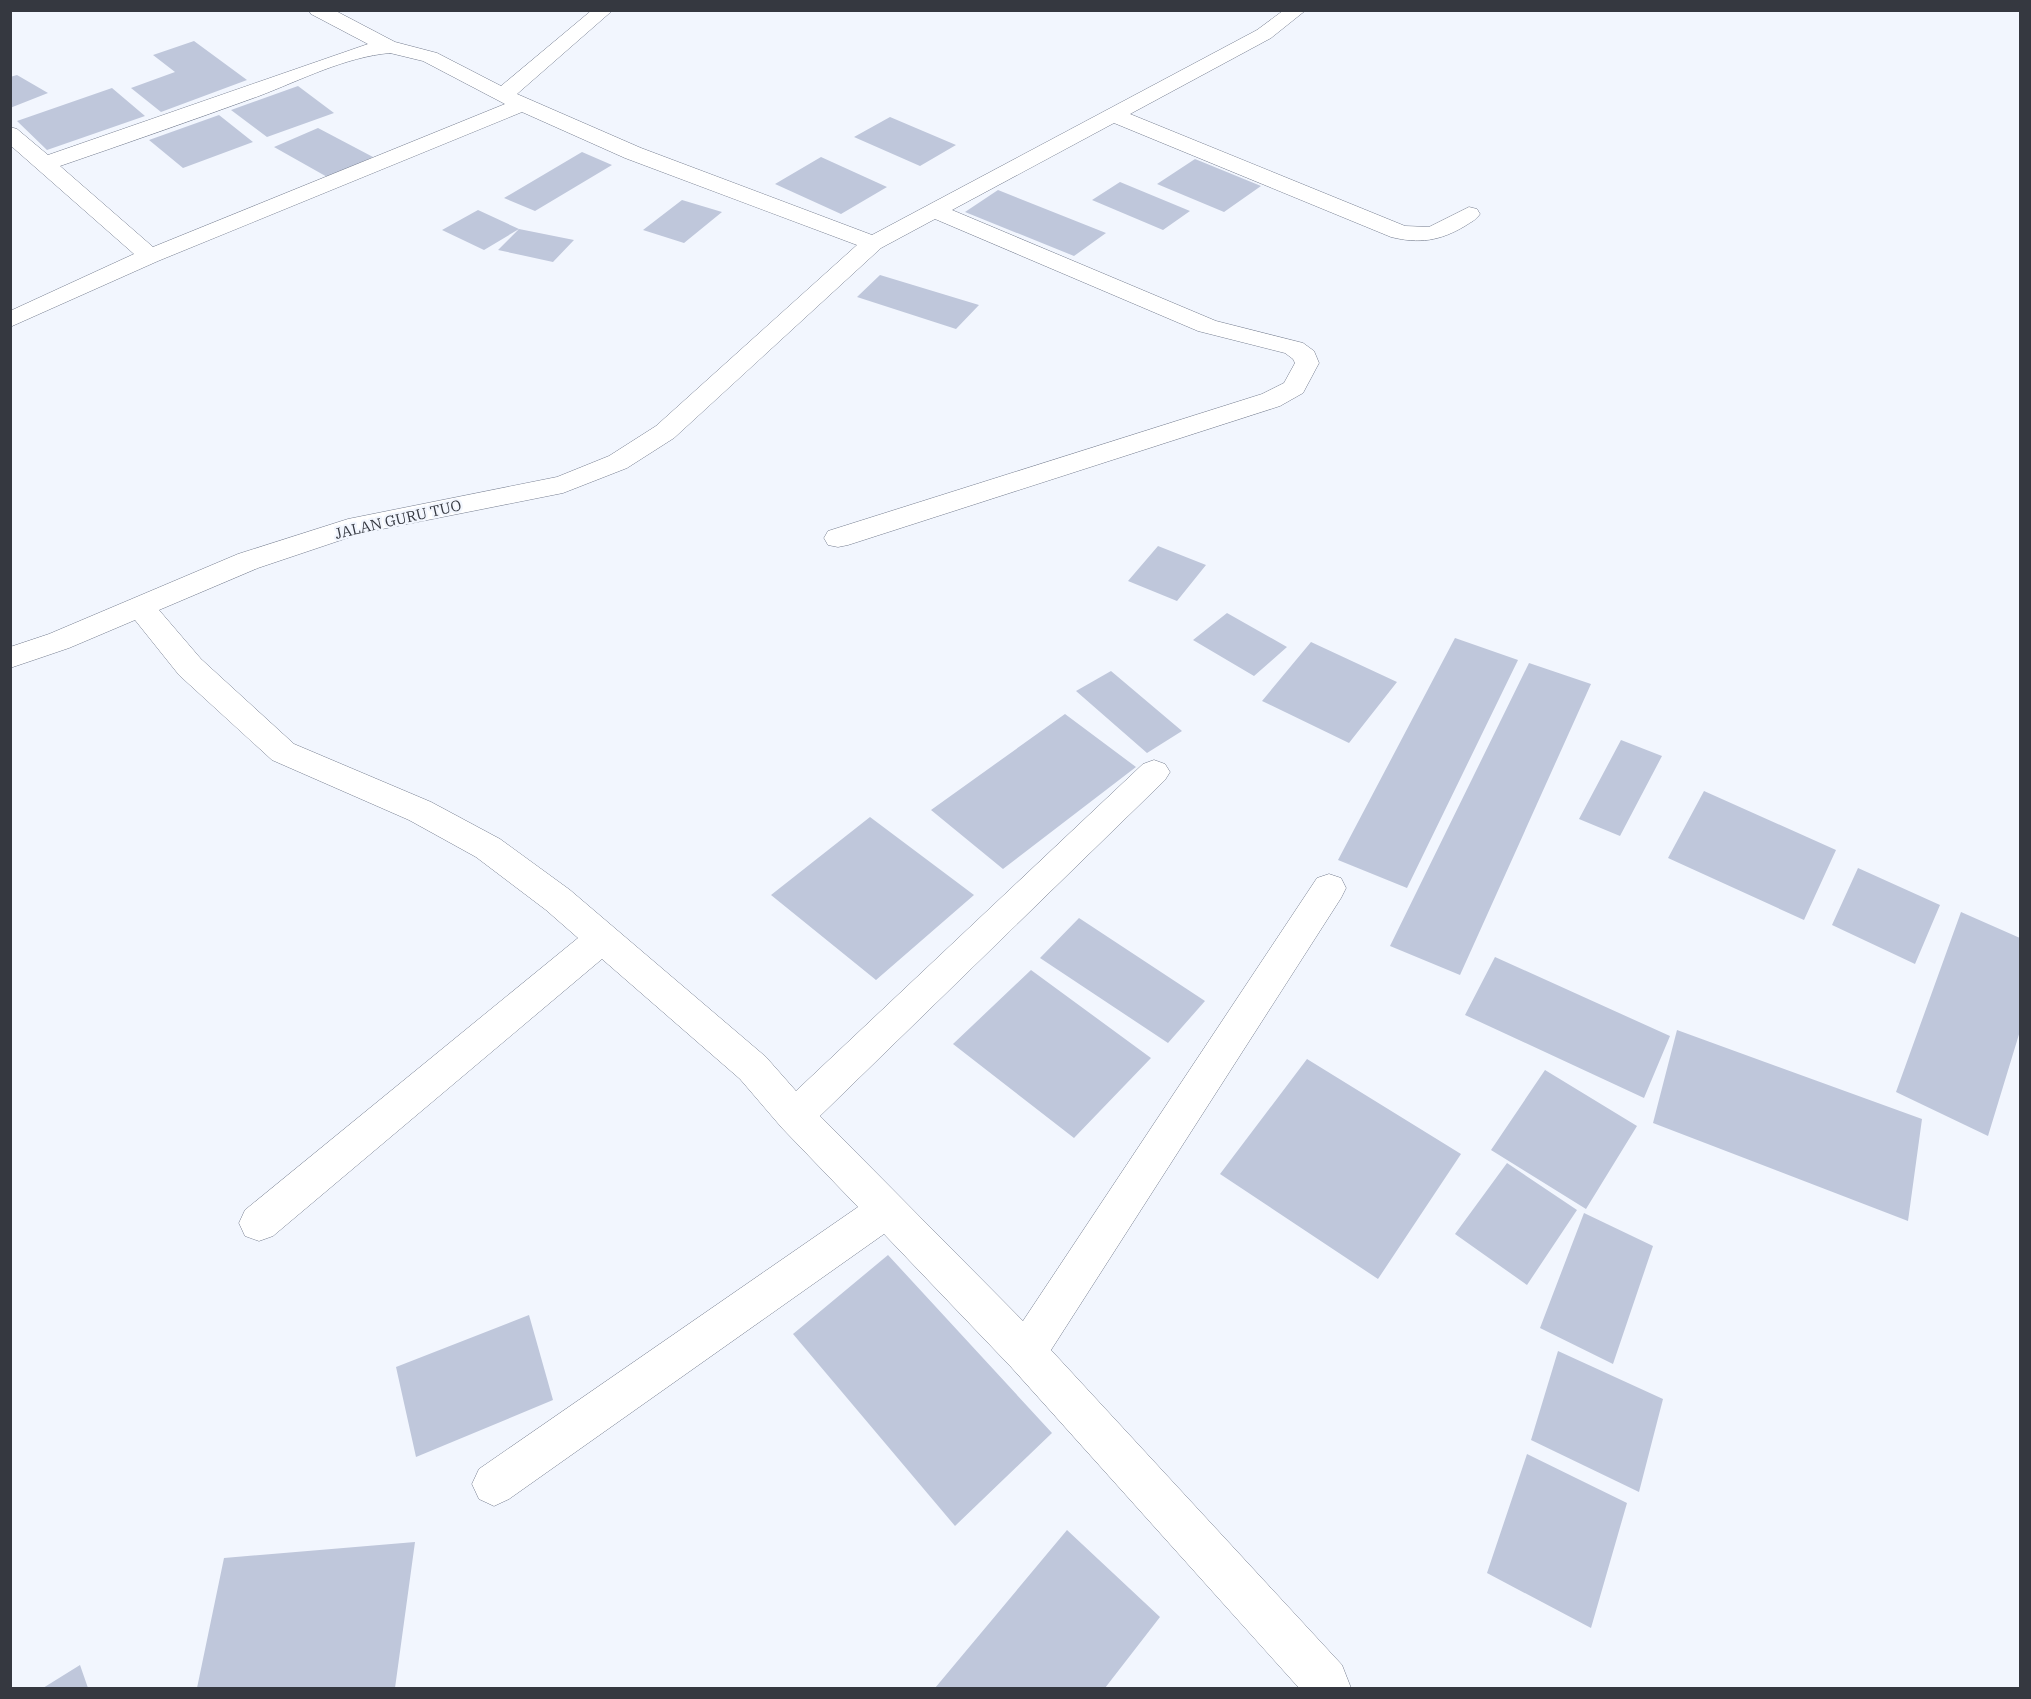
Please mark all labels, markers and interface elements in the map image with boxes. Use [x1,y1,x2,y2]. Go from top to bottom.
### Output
street label: JALAN GURU TUO [333,495,463,543]

